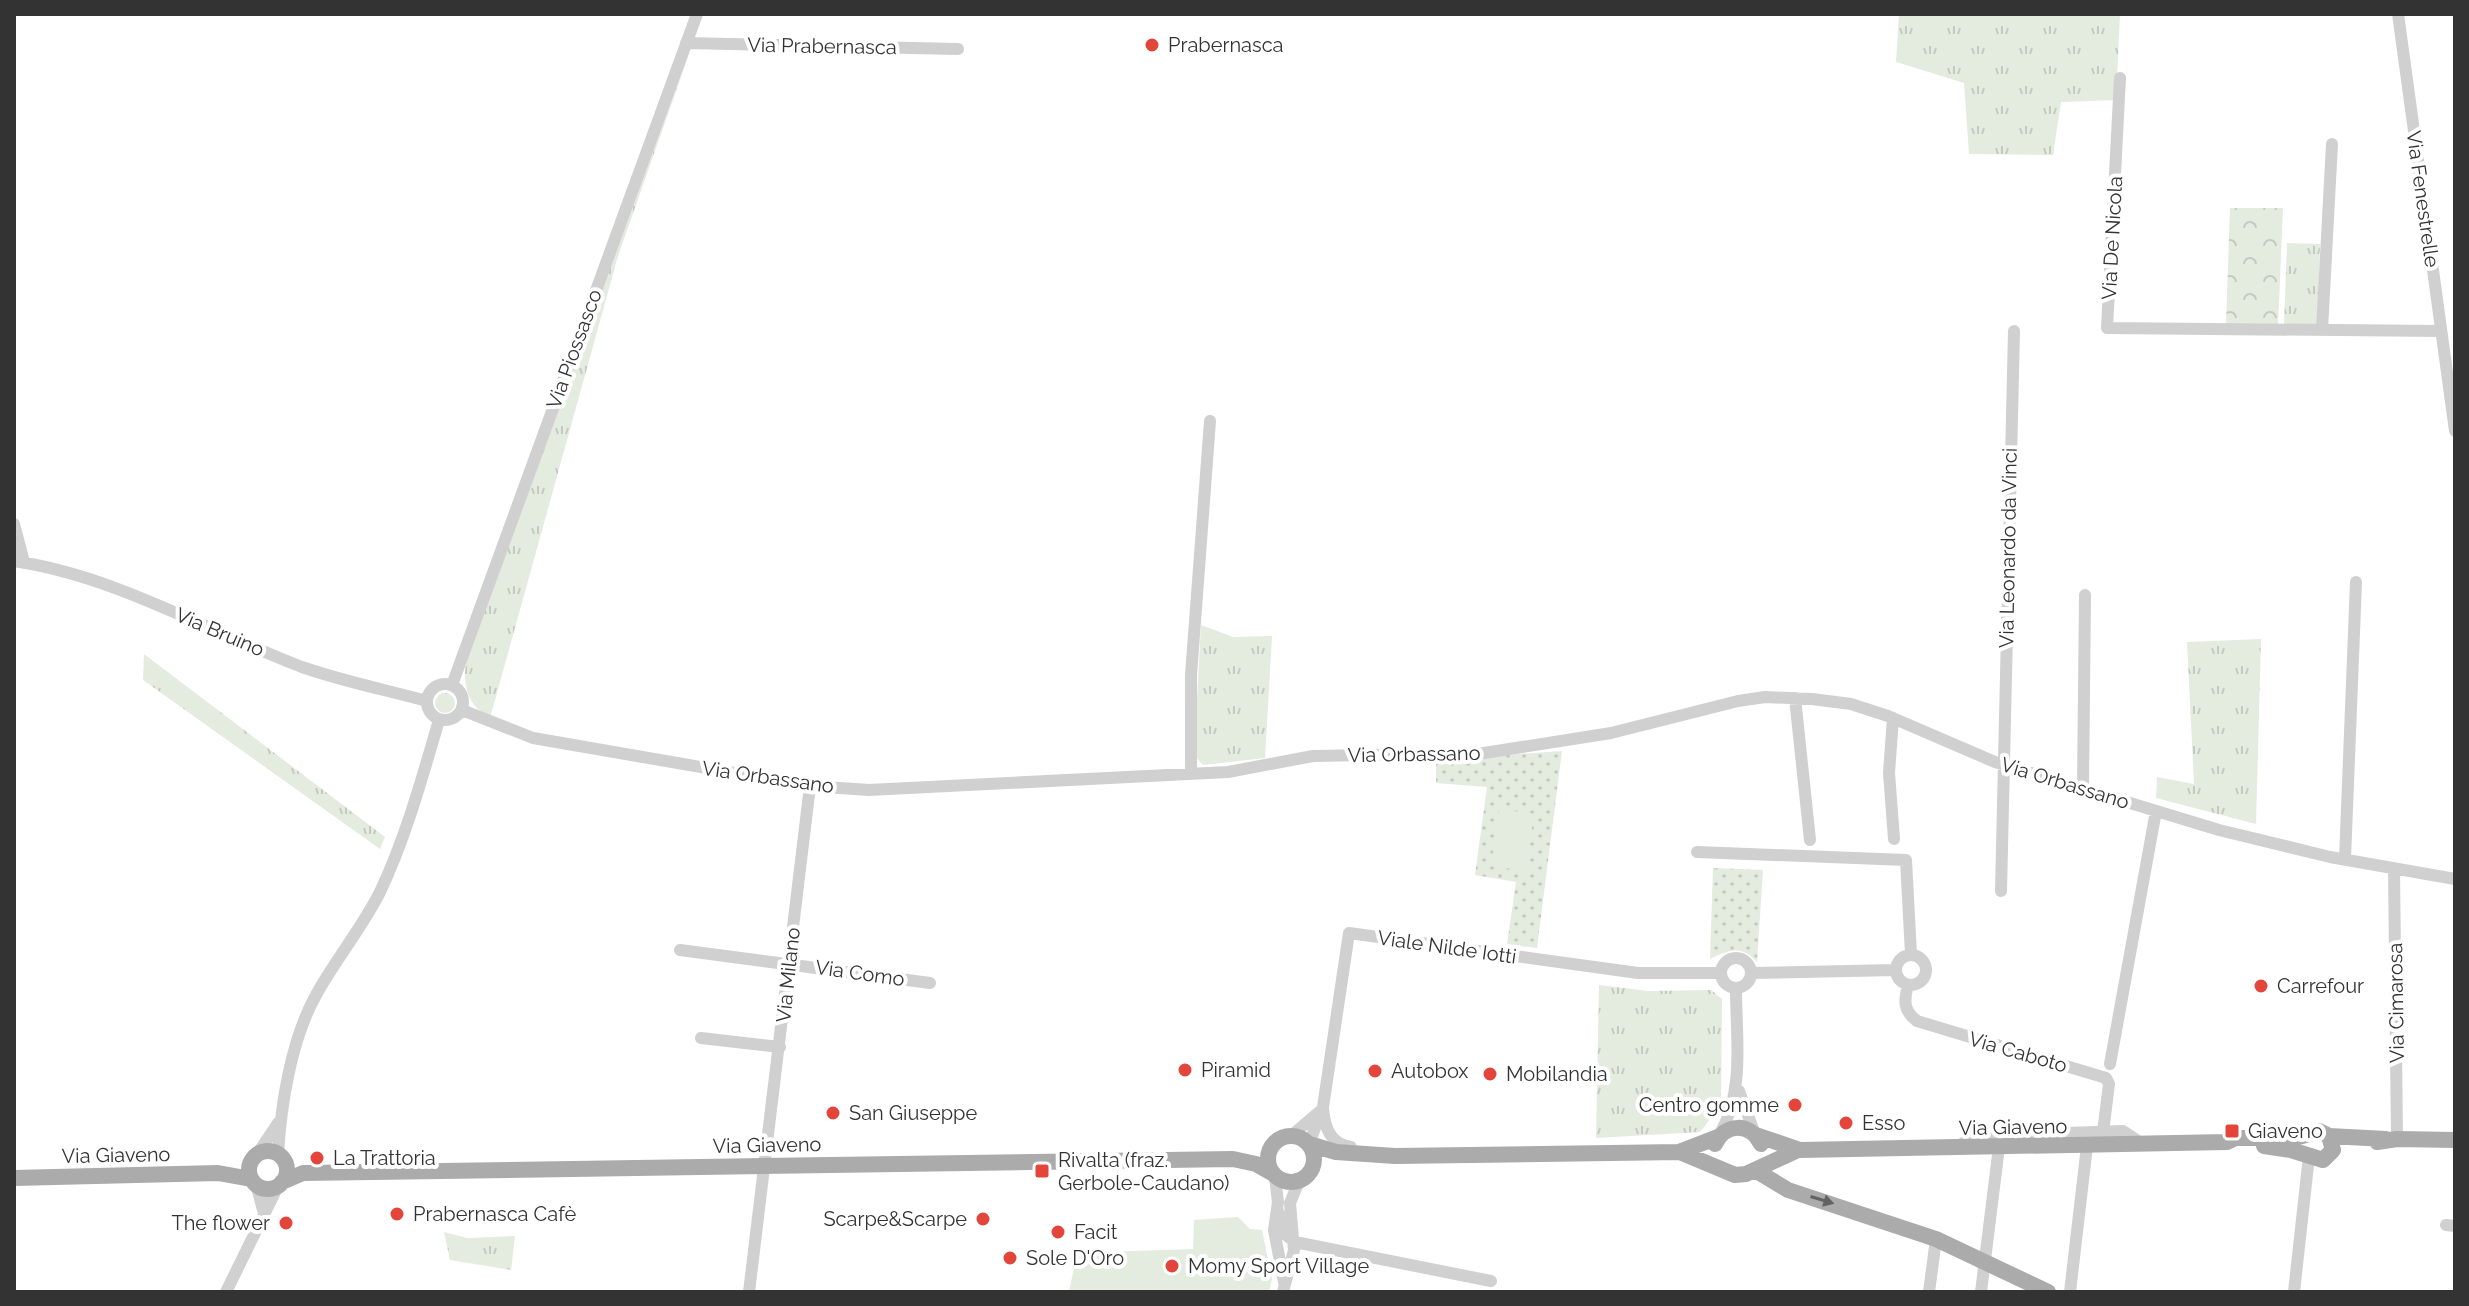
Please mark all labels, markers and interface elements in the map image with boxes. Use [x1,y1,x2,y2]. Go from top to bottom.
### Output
street label: Via Prabernasca [747,33,897,59]
place label: Prabernasca [1168,33,1284,57]
marker: Prabernasca [1143,36,1161,54]
street label: Via Fenestrelle [2402,129,2444,269]
street label: Via De Nicola [2097,175,2127,301]
street label: Via Piossasco [541,286,607,412]
street label: Via Leonardo da Vinci [1994,448,2022,648]
street label: Via Bruino [172,603,268,661]
street label: Via Orbassano [1347,741,1481,767]
street label: Via Orbassano [1998,752,2132,814]
street label: Via Orbassano [701,756,836,798]
street label: Viale Nilde Iotti [1376,925,1518,969]
street label: Via Milano [771,926,805,1024]
street label: Via Cimarosa [2383,943,2409,1063]
street label: Via Como [814,955,906,991]
place label: Carrefour [2277,974,2364,998]
marker: Carrefour [2252,977,2270,995]
street label: Via Caboto [1966,1027,2070,1077]
place label: Piramid [1201,1058,1271,1082]
place label: Autobox [1391,1059,1468,1083]
marker: Piramid [1176,1061,1194,1079]
marker: Autobox [1366,1062,1384,1080]
place label: Mobilandia [1506,1062,1608,1086]
marker: Mobilandia [1481,1065,1499,1083]
place label: Centro gomme [1639,1093,1779,1117]
marker: Centro gomme [1786,1096,1804,1114]
place label: San Giuseppe [849,1101,977,1125]
marker: San Giuseppe [824,1104,842,1122]
place label: Esso [1862,1111,1905,1135]
marker: Esso [1837,1114,1855,1132]
street label: Via Giaveno [1958,1114,2068,1140]
place label: Giaveno [2248,1119,2323,1143]
marker: Giaveno [2223,1122,2241,1140]
street label: Via Giaveno [712,1132,822,1158]
street label: Via Giaveno [61,1142,171,1168]
place label: La Trattoria [333,1146,436,1170]
place label: Rivalta (fraz. Gerbole-Caudano) [1058,1148,1229,1195]
marker: La Trattoria [308,1149,326,1167]
marker: Rivalta (fraz. Gerbole-Caudano) [1033,1162,1051,1180]
one-way arrow [1810,1194,1834,1207]
place label: Prabernasca Cafè [413,1202,576,1226]
marker: Prabernasca Cafè [388,1205,406,1223]
place label: Scarpe&Scarpe [823,1207,967,1231]
marker: Scarpe&Scarpe [974,1210,992,1228]
place label: The flower [171,1211,270,1235]
marker: The flower [277,1214,295,1232]
place label: Facit [1074,1220,1118,1244]
marker: Facit [1049,1223,1067,1241]
place label: Sole D'Oro [1026,1246,1124,1270]
marker: Sole D'Oro [1001,1249,1019,1267]
place label: Momy Sport Village [1188,1254,1369,1278]
marker: Momy Sport Village [1163,1257,1181,1275]

